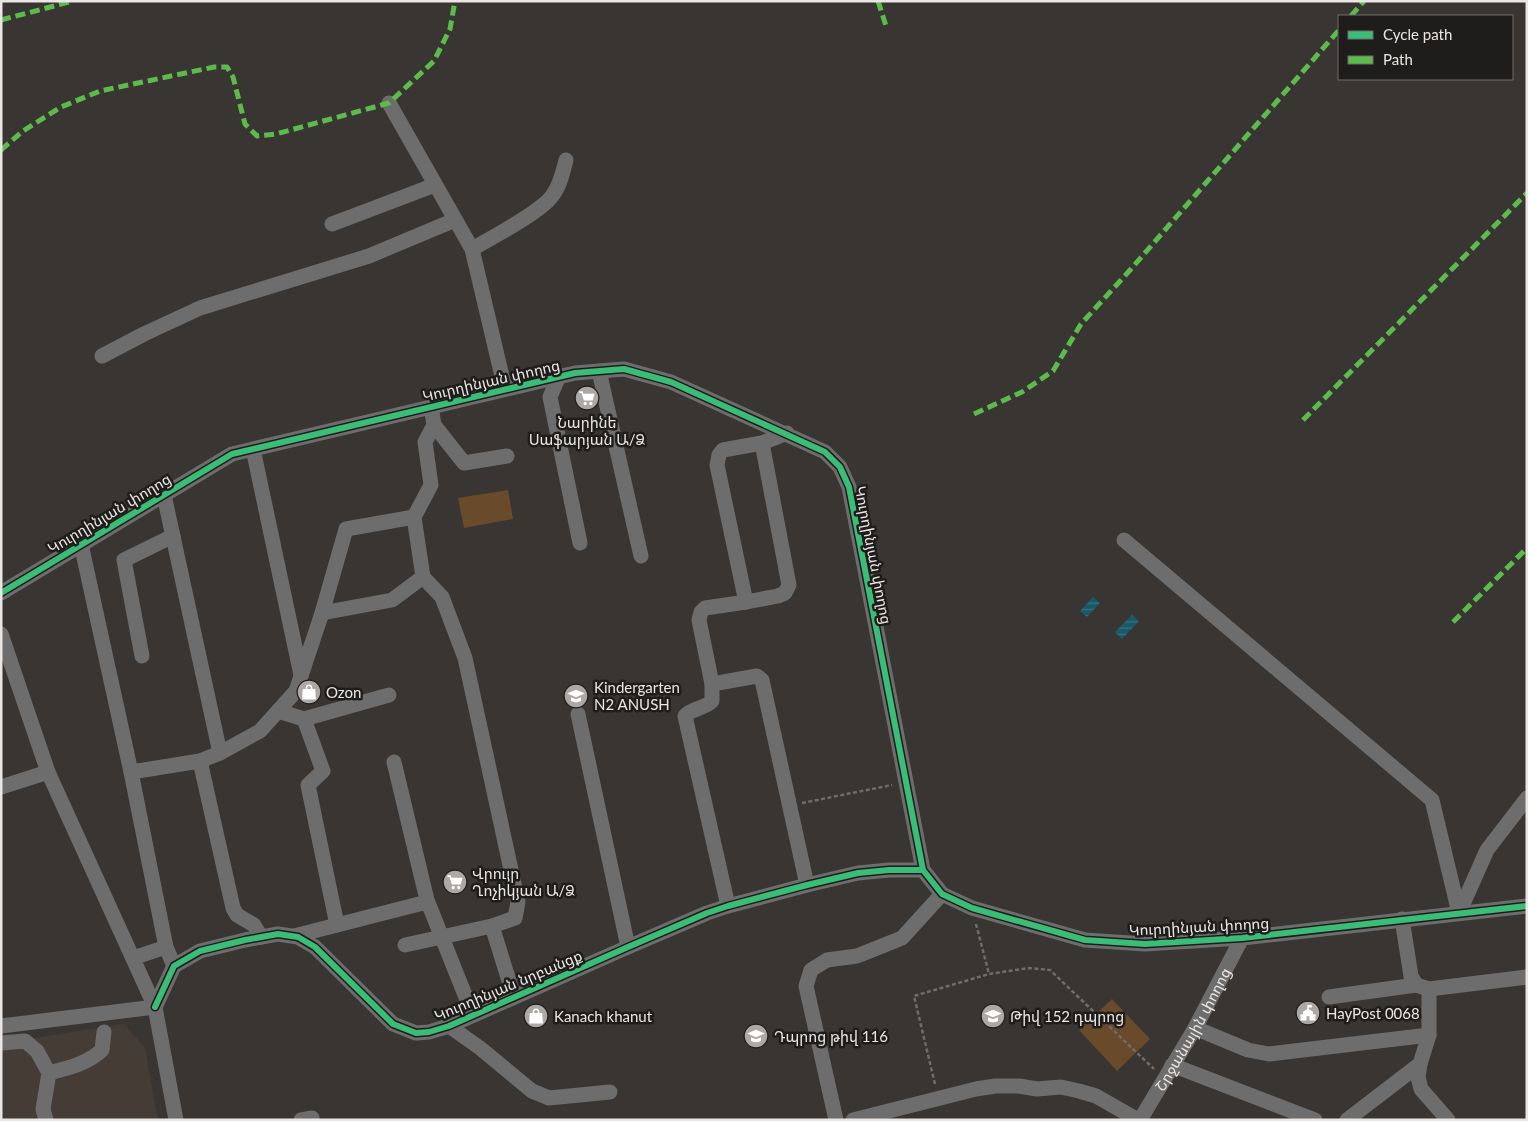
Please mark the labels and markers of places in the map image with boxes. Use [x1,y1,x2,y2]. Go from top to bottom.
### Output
supermarket icon: Նարինե Սաֆարյան Ա/Ձ [574,385,600,411]
place label: Նարինե Սաֆարյան Ա/Ձ [529,413,646,449]
place label: Kindergarten N2 ANUSH [594,678,680,713]
shop icon: Ozon [296,679,322,705]
place label: Ozon [326,683,361,701]
school or university icon: Kindergarten N2 ANUSH [563,683,589,709]
place label: Վրույր Ղոչիկյան Ա/Ձ [472,864,575,900]
supermarket icon: Վրույր Ղոչիկյան Ա/Ձ [442,869,468,895]
public building icon: HayPost 0068 [1295,1000,1321,1026]
shop icon: Kanach khanut [523,1003,549,1029]
school or university icon: Թիվ 152 դպրոց [980,1003,1006,1029]
place label: HayPost 0068 [1326,1004,1420,1022]
place label: Kanach khanut [554,1007,653,1025]
place label: Թիվ 152 դպրոց [1010,1007,1124,1026]
school or university icon: Դպրոց թիվ 116 [743,1023,769,1049]
place label: Դպրոց թիվ 116 [774,1027,888,1046]

